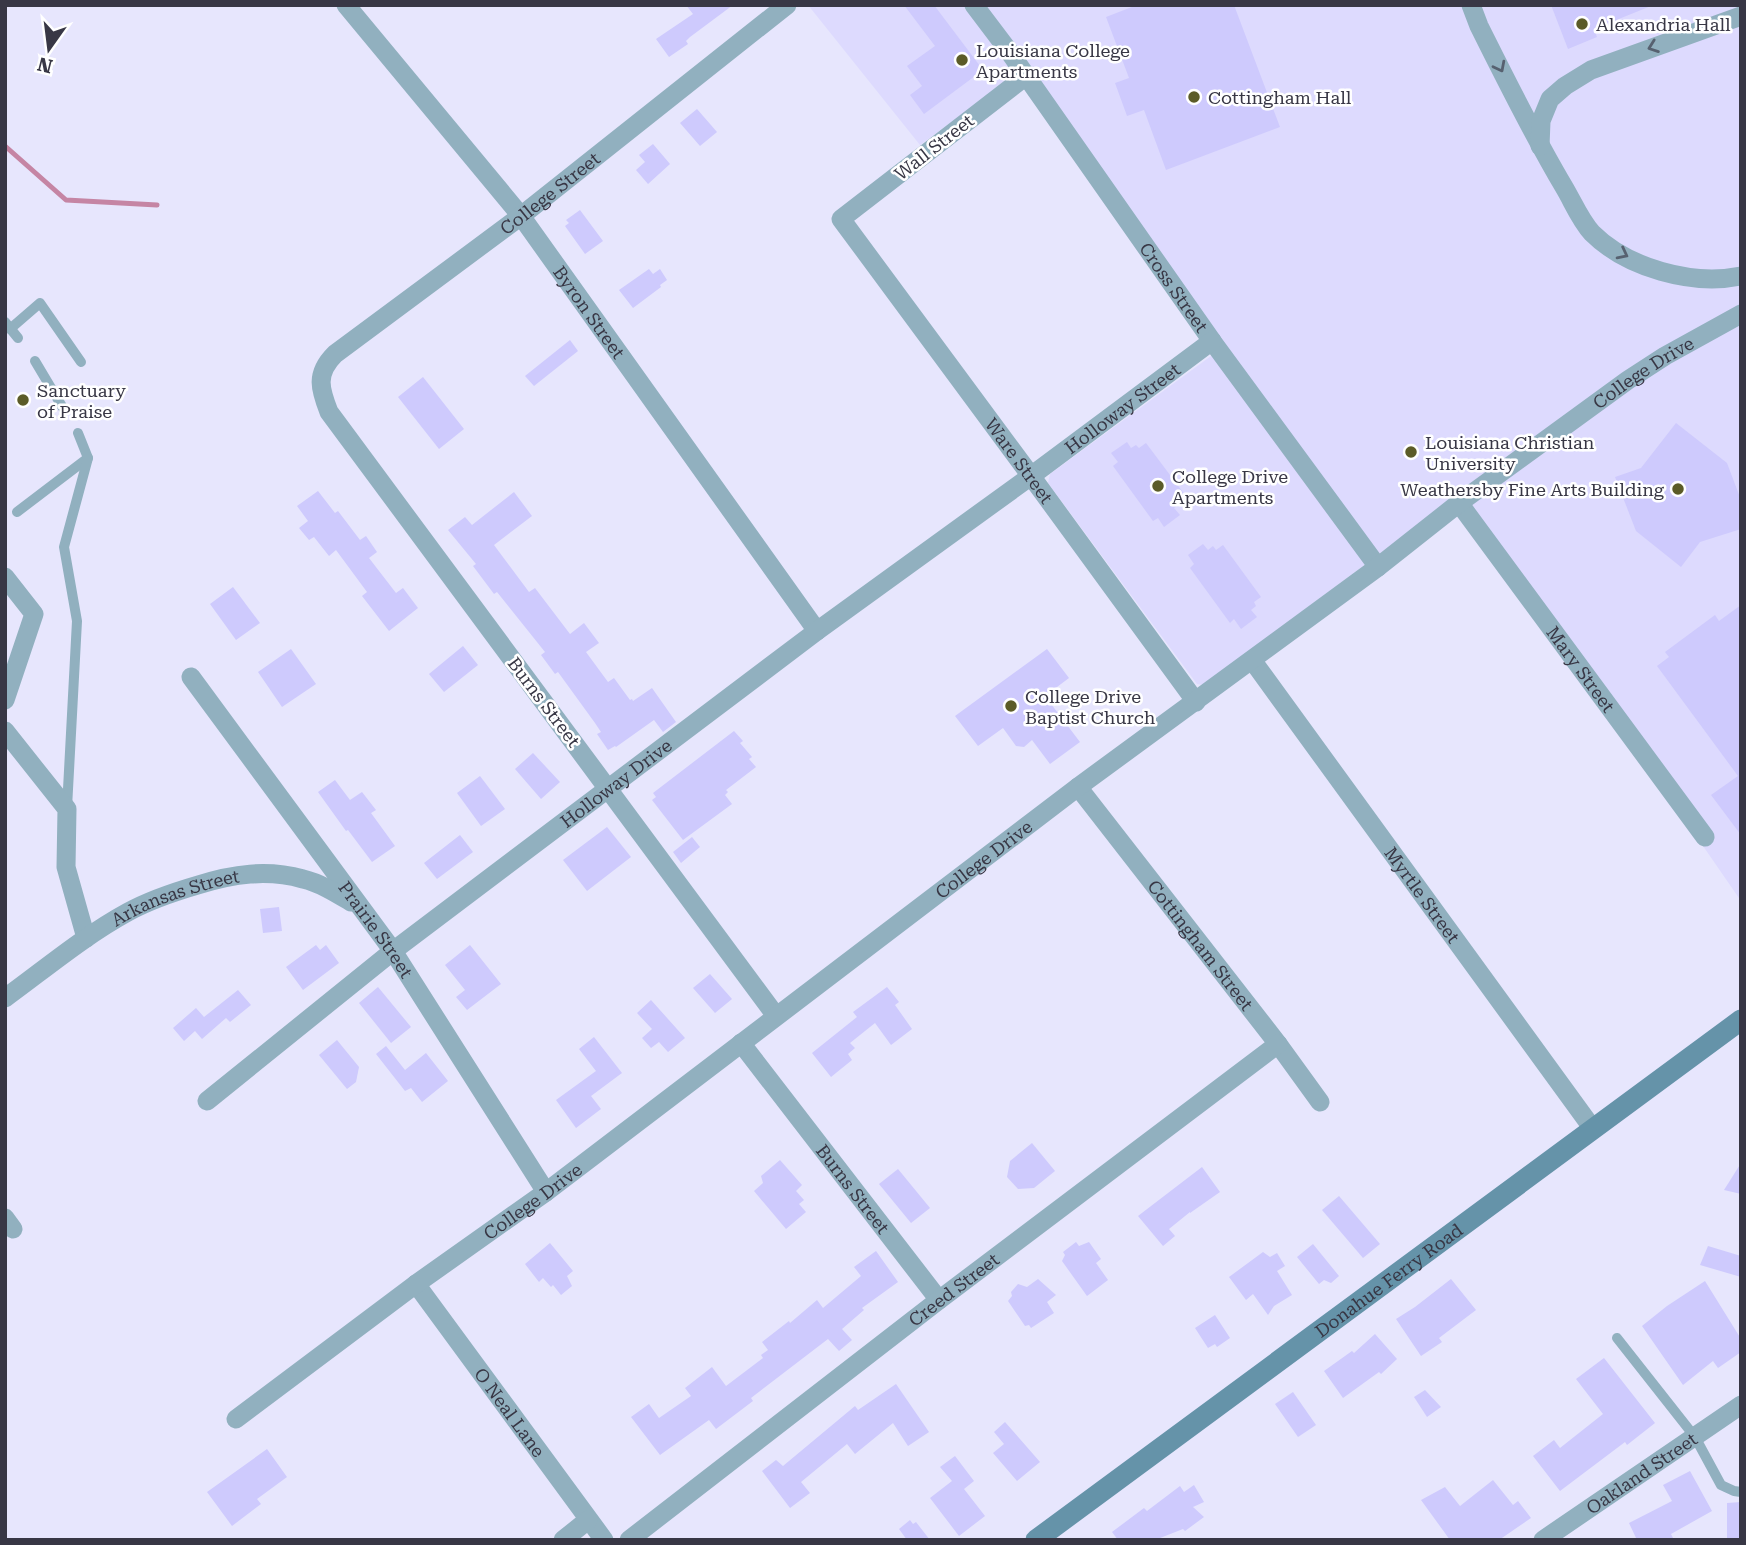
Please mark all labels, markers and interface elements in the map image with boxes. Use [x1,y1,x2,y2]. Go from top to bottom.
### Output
north arrow [14,14,84,84]
place label: Alexandria Hall [1596,14,1731,35]
marker: Alexandria Hall [1574,16,1590,32]
one-way arrow [1648,39,1660,53]
place label: Louisiana College Apartments [976,40,1130,82]
text: N [35,52,55,78]
marker: Louisiana College Apartments [954,52,970,68]
one-way arrow [1491,60,1505,72]
place label: Cottingham Hall [1208,87,1352,108]
marker: Cottingham Hall [1186,89,1202,105]
street label: Wall Street [890,109,978,184]
street label: College Street [496,147,604,239]
street label: Cross Street [1136,238,1213,336]
one-way arrow [1615,246,1628,260]
street label: Byron Street [549,262,630,363]
street label: College Drive [1588,332,1697,413]
street label: Holloway Street [1060,358,1184,458]
place label: Sanctuary of Praise [37,380,126,422]
marker: Sanctuary of Praise [15,392,31,408]
street label: Ware Street [981,414,1058,507]
place label: Louisiana Christian University [1425,432,1595,474]
marker: Louisiana Christian University [1403,444,1419,460]
place label: College Drive Apartments [1172,466,1288,508]
marker: College Drive Apartments [1150,478,1166,494]
place label: Weathersby Fine Arts Building [1400,479,1665,500]
marker: Weathersby Fine Arts Building [1670,481,1686,497]
street label: Mary Street [1543,622,1620,716]
street label: Burns Street [503,653,585,751]
place label: College Drive Baptist Church [1025,686,1156,728]
marker: College Drive Baptist Church [1003,698,1019,714]
street label: Holloway Drive [556,734,676,832]
street label: College Drive [931,815,1036,903]
street label: Myrtle Street [1381,842,1465,947]
street label: Arkansas Street [107,865,241,930]
street label: Cottingham Street [1144,876,1258,1014]
street label: Prairie Street [335,877,418,982]
street label: Burns Street [812,1140,894,1238]
street label: College Drive [479,1158,586,1244]
street label: Donahue Ferry Road [1311,1218,1467,1341]
street label: Creed Street [904,1248,1003,1330]
street label: O Neal Lane [470,1363,550,1461]
street label: Oakland Street [1582,1428,1701,1518]

